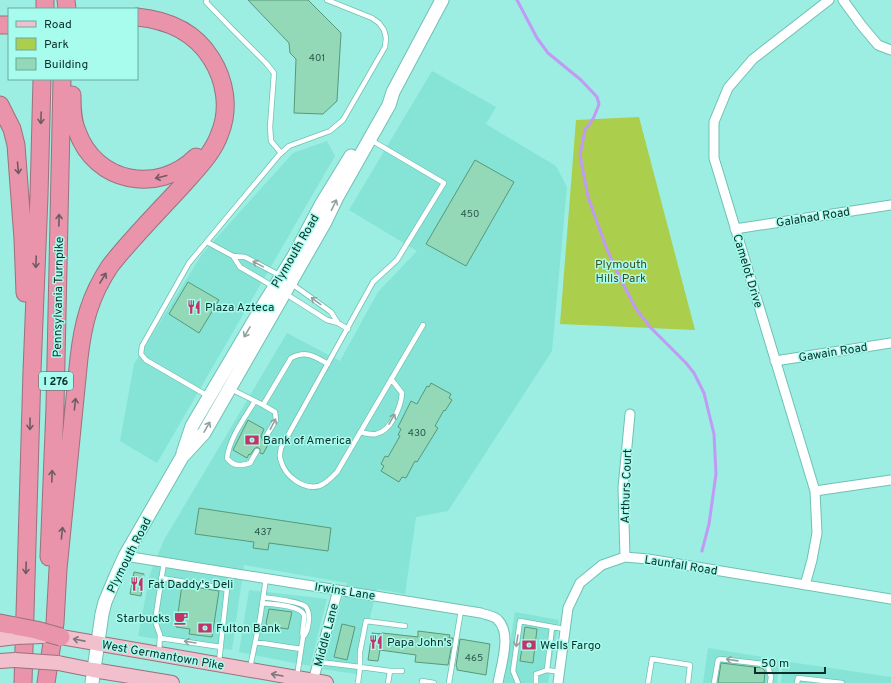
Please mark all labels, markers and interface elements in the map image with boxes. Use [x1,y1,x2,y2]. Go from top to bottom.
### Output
legend [8,8,138,80]
text: Road [44,17,72,33]
text: Park [44,37,69,53]
house number: 401 [309,52,325,65]
text: Building [44,57,88,73]
one-way arrow [37,111,45,124]
one-way arrow [15,161,22,174]
one-way arrow [155,174,168,182]
one-way arrow [330,199,338,211]
street label: Galahad Road [775,204,851,232]
house number: 450 [461,208,479,221]
street label: Plymouth Road [268,212,323,291]
one-way arrow [55,214,63,227]
street label: Camelot Drive [728,232,766,310]
street label: Pennsylvania Turnpike [50,237,68,358]
one-way arrow [33,255,40,268]
park label: Plymouth Hills Park [595,257,647,287]
one-way arrow [252,259,264,267]
one-way arrow [99,272,107,284]
one-way arrow [310,297,321,305]
restaurant icon: Plaza Azteca [186,299,202,315]
place label: Plaza Azteca [205,300,274,316]
one-way arrow [243,326,251,338]
street label: Gawain Road [798,340,869,366]
road number: I 276 [39,372,73,390]
one-way arrow [71,397,78,410]
one-way arrow [389,414,397,426]
one-way arrow [26,417,34,430]
one-way arrow [269,418,277,430]
one-way arrow [204,421,212,433]
house number: 430 [408,427,426,440]
bank icon: Bank of America [244,432,260,448]
place label: Bank of America [263,433,351,449]
street label: Arthurs Court [618,448,636,524]
one-way arrow [48,470,56,483]
street label: Plymouth Road [104,515,156,596]
house number: 437 [254,526,272,539]
one-way arrow [58,527,65,540]
street label: Launfall Road [643,552,719,580]
one-way arrow [23,561,30,574]
restaurant icon: Fat Daddy's Deli [129,576,145,592]
place label: Fat Daddy's Deli [148,577,233,593]
street label: Irwins Lane [313,579,376,605]
street label: Middle Lane [311,602,343,669]
cafe icon: Starbucks [173,610,189,626]
place label: Starbucks [116,611,170,627]
bank icon: Fulton Bank [197,620,213,636]
place label: Fulton Bank [216,621,280,637]
restaurant icon: Papa John's [368,634,384,650]
one-way arrow [513,634,521,647]
place label: Papa John's [387,635,452,651]
one-way arrow [73,636,86,644]
street label: West Germantown Pike [100,637,225,675]
bank icon: Wells Fargo [521,637,537,653]
one-way arrow [184,638,197,646]
place label: Wells Fargo [540,638,601,654]
scale bar [755,649,825,675]
house number: 465 [465,652,483,665]
one-way arrow [726,656,739,664]
text: 50 m [761,656,789,672]
one-way arrow [271,671,284,679]

